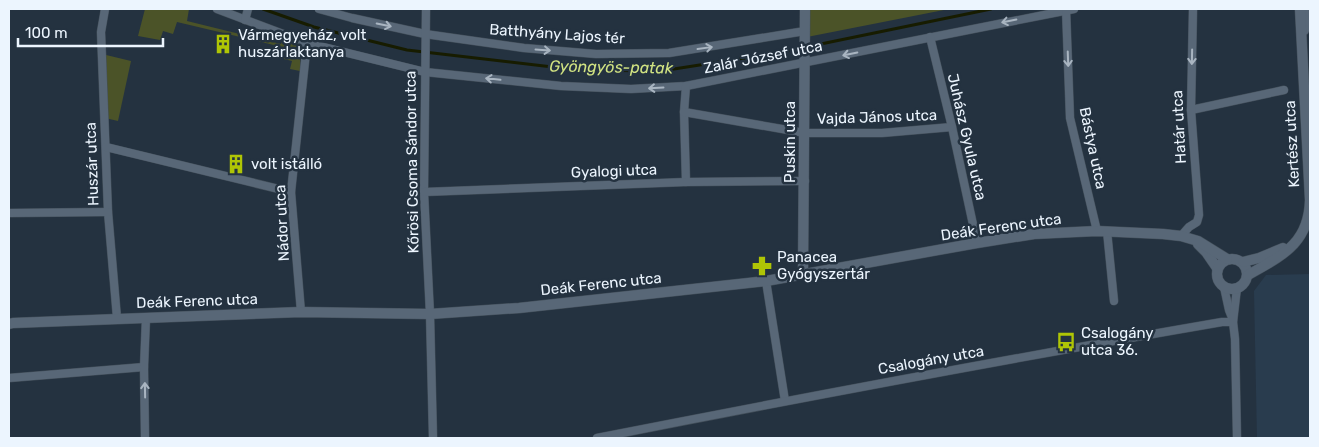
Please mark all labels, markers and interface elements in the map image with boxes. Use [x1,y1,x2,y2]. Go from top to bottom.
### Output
scale bar [18,15,162,47]
one-way arrow [1002,17,1018,27]
street label: Batthyány Lajos tér [489,20,626,48]
one-way arrow [375,21,391,30]
text: 100 m [25,24,67,42]
place label: Vármegyeház, volt huszárlaktanya [238,26,366,61]
building icon: Vármegyeház, volt huszárlaktanya [212,33,234,55]
street label: Zalár József utca [702,37,824,77]
one-way arrow [697,43,713,53]
one-way arrow [535,45,551,54]
one-way arrow [842,49,858,59]
one-way arrow [1187,49,1197,65]
one-way arrow [1063,51,1072,67]
water label: Gyöngyös-patak [549,56,674,78]
street label: Kőrösi Csoma Sándor utca [401,71,423,253]
street label: Juhász Gyula utca [944,72,990,202]
one-way arrow [486,74,502,84]
one-way arrow [648,83,664,92]
street label: Határ utca [1168,90,1190,164]
street label: Kertész utca [1281,100,1303,188]
street label: Puskin utca [781,101,799,183]
street label: Bástya utca [1076,105,1110,191]
street label: Vajda János utca [817,106,937,128]
street label: Huszár utca [82,122,102,206]
building icon: volt istálló [225,153,247,175]
place label: volt istálló [251,155,322,173]
street label: Gyalogi utca [570,160,658,182]
street label: Nádor utca [271,184,293,262]
street label: Deák Ferenc utca [939,210,1063,244]
place label: Panacea Gyógyszertár [777,248,870,283]
pharmacy icon: Panacea Gyógyszertár [751,255,773,277]
street label: Deák Ferenc utca [540,269,662,299]
street label: Deák Ferenc utca [136,290,258,312]
place label: Csalogány utca 36. [1081,324,1154,359]
bus stop icon: Csalogány utca 36. [1055,331,1077,353]
street label: Csalogány utca [877,342,985,378]
one-way arrow [140,382,150,398]

